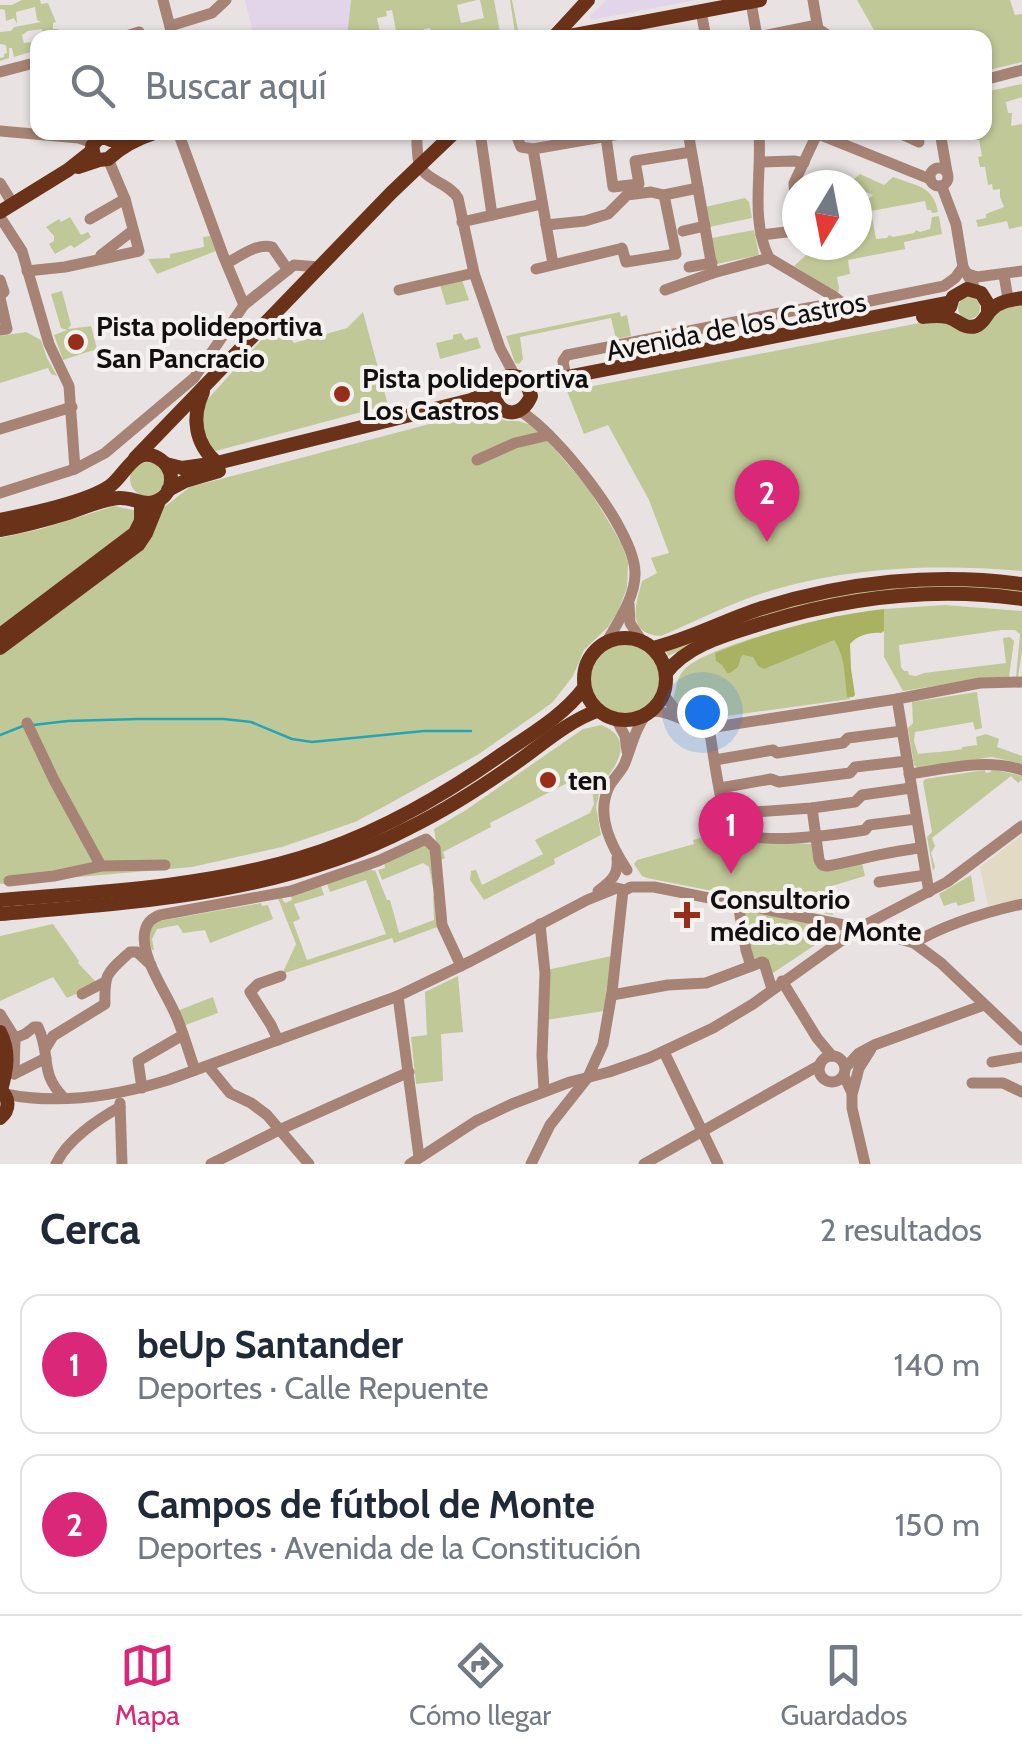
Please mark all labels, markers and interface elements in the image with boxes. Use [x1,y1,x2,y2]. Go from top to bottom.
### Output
search box [30,30,992,140]
icon: search [65,58,120,113]
text: Buscar aquí [145,62,327,109]
north arrow [782,170,872,260]
street label: Avenida de los Castros [603,284,869,368]
place label: Pista polideportiva San Pancracio [96,309,323,375]
marker: Pista polideportiva San Pancracio [65,331,87,353]
place label: Pista polideportiva Los Castros [362,361,589,427]
marker: Pista polideportiva Los Castros [331,383,353,405]
pin: 2 [734,460,800,542]
your location [677,687,728,738]
place label: ten [568,763,608,797]
marker: ten [537,769,559,791]
pin: 1 [698,792,764,874]
place label: Consultorio médico de Monte [710,882,921,948]
marker: Consultorio médico de Monte [674,902,700,928]
text: Cerca [40,1203,140,1255]
text: 2 resultados [820,1210,982,1249]
text: beUp Santander [137,1321,403,1368]
text: 1 [69,1345,80,1384]
text: 140 m [893,1345,980,1384]
text: Deportes · Calle Repuente [137,1368,489,1407]
text: Campos de fútbol de Monte [137,1481,595,1528]
text: 2 [66,1505,83,1544]
text: 150 m [895,1505,980,1544]
text: Deportes · Avenida de la Constitución [137,1528,641,1567]
tab: Mapa [115,1638,180,1732]
tab: Cómo llegar [409,1638,551,1732]
tab: Guardados [781,1638,907,1732]

